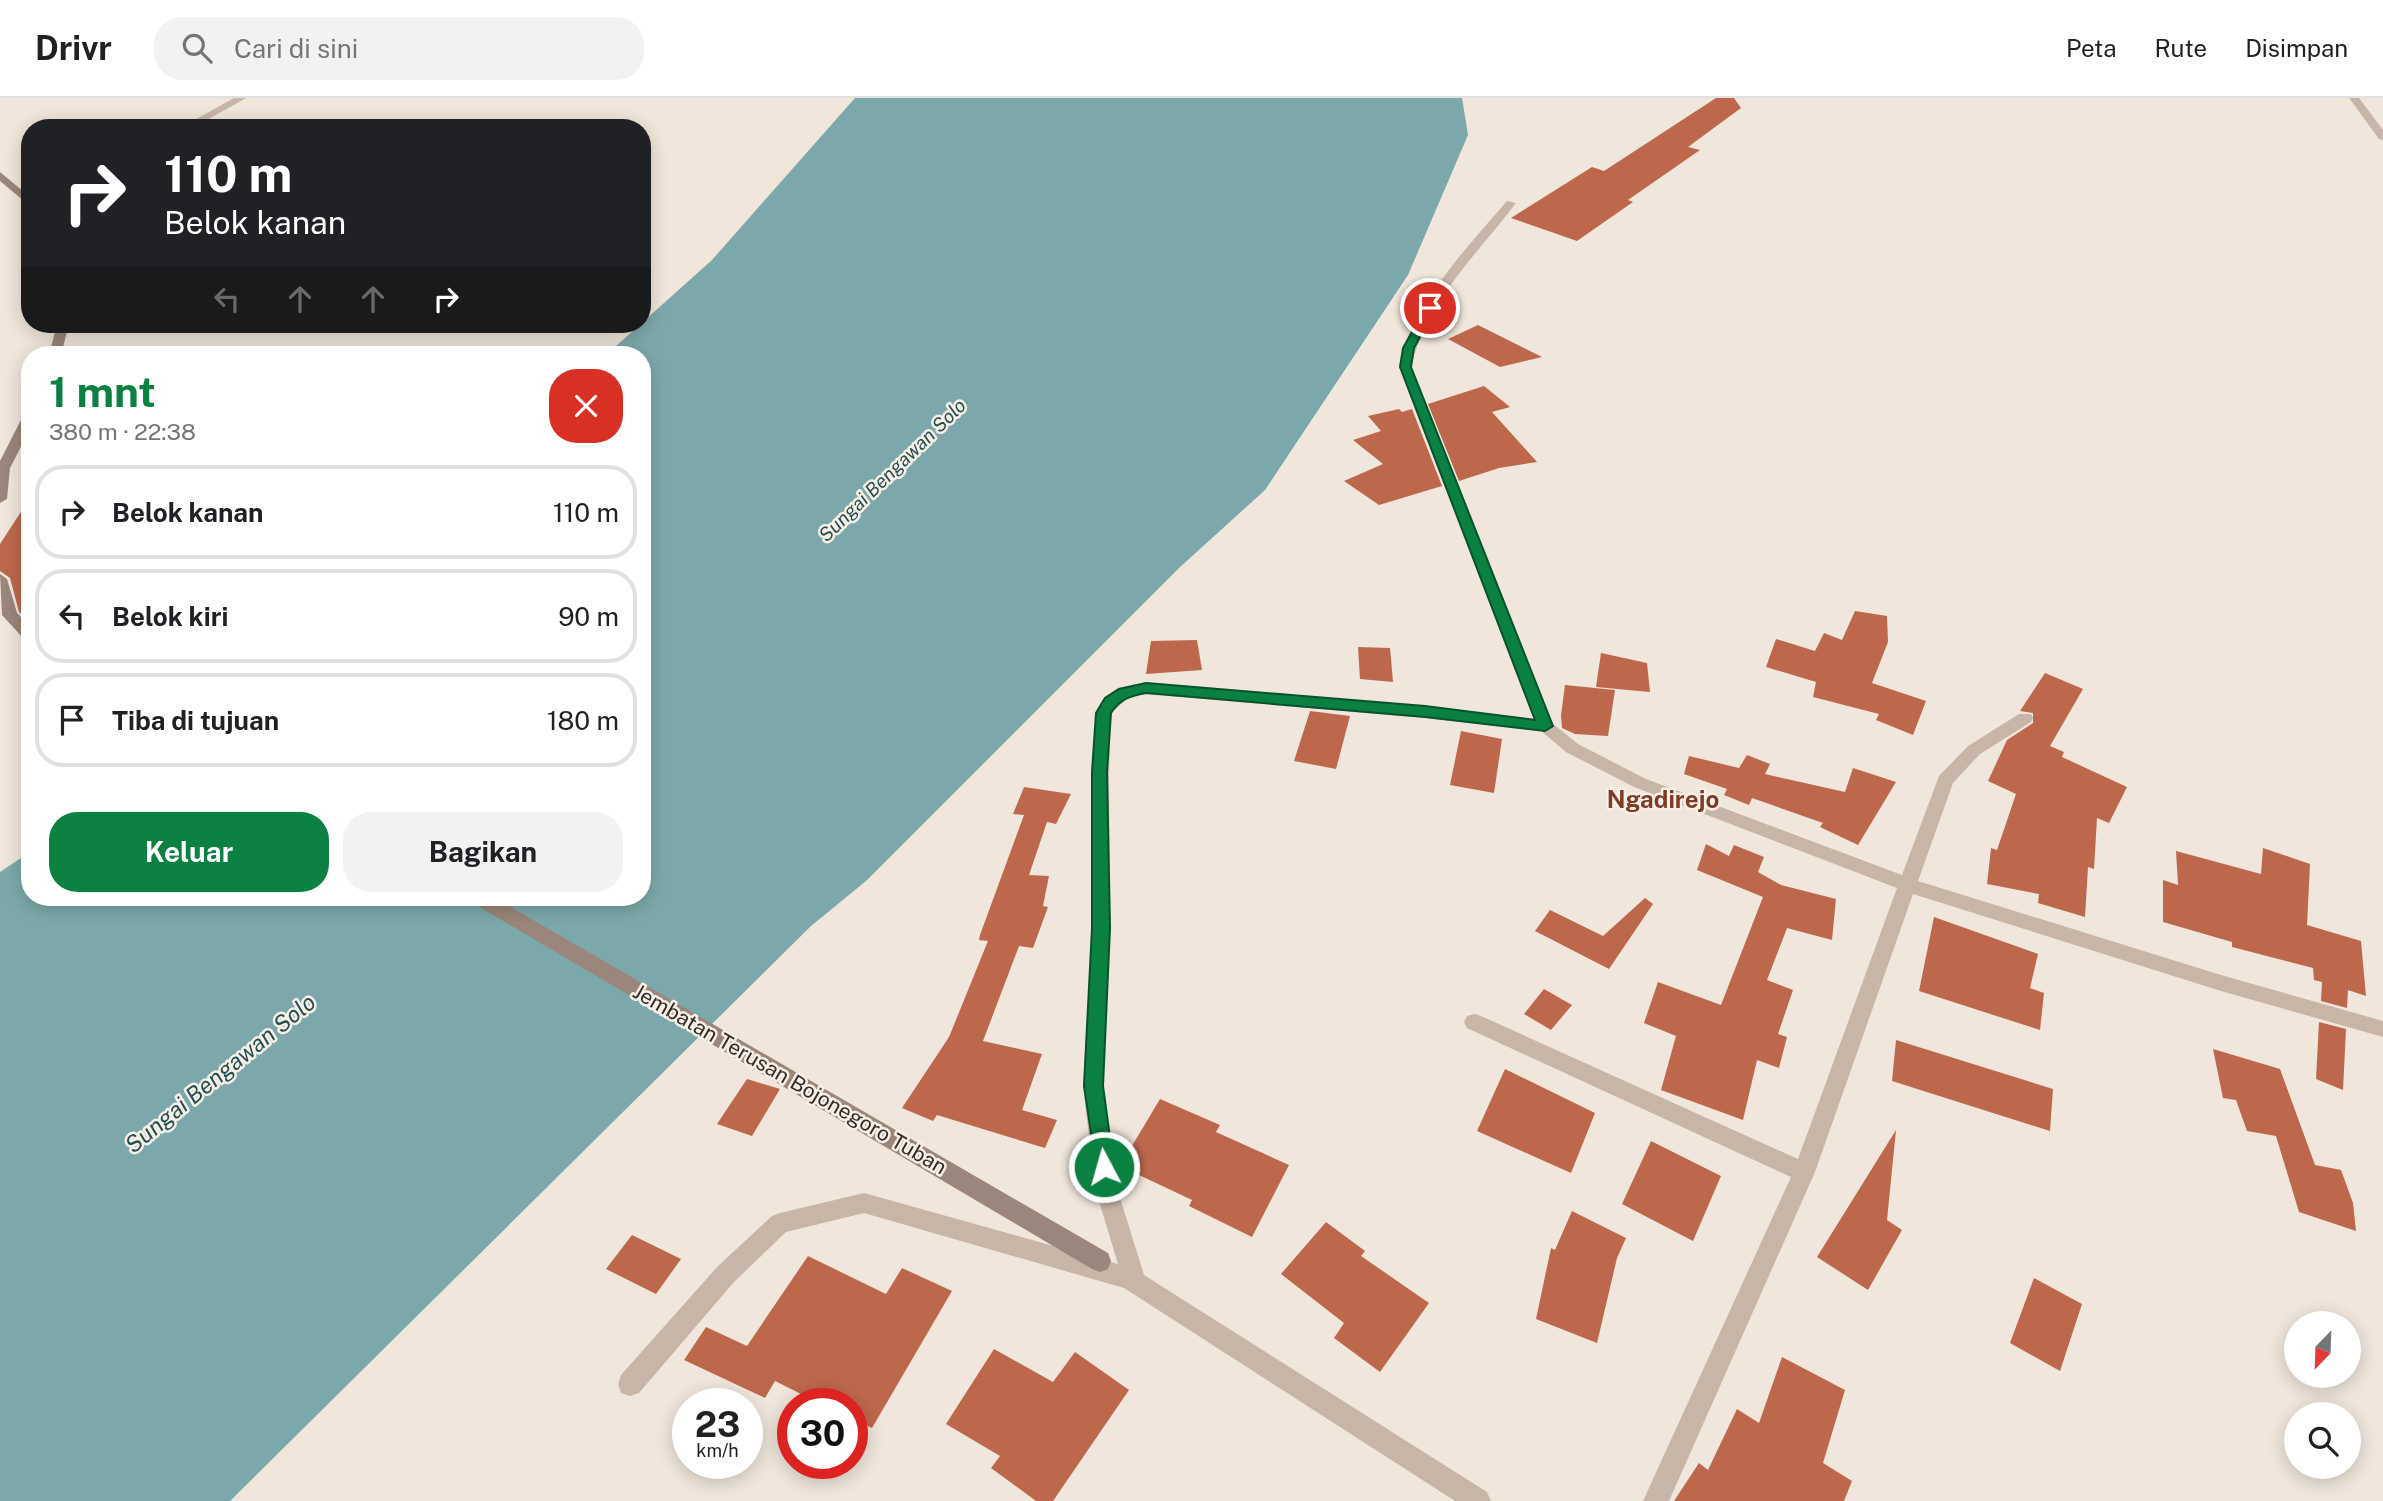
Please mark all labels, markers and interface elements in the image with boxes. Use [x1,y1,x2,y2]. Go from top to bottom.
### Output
search box [154,17,644,80]
text: Drivr [35,29,112,67]
icon: search [178,29,216,67]
text: Cari di sini [234,33,358,64]
text: Peta [2066,34,2117,62]
text: Rute [2155,34,2207,62]
text: Disimpan [2245,34,2348,62]
text: 110 m [164,145,292,203]
icon: right [49,147,140,238]
text: Belok kanan [164,204,346,241]
pin [1400,278,1460,338]
icon: left [208,280,246,318]
icon: ahead [281,280,319,318]
icon: ahead [354,280,392,318]
icon: right [427,280,465,318]
icon: arrive [1411,289,1449,327]
text: 1 mnt [49,367,156,416]
button: close [549,369,623,443]
water label: Sungai Bengawan Solo [814,394,970,546]
text: 380 m · 22:38 [49,418,196,445]
icon: right [53,493,91,531]
text: Belok kanan [112,497,263,528]
text: 110 m [553,497,619,528]
icon: left [53,597,91,635]
text: Belok kiri [112,601,228,632]
text: 90 m [558,601,619,632]
icon: arrive [53,701,91,739]
text: Tiba di tujuan [112,705,279,736]
text: 180 m [547,705,619,736]
district label: Ngadirejo [1607,785,1719,813]
button: Keluar [49,812,329,892]
button: Bagikan [343,812,623,892]
street label: Jembatan Terusan Bojonegoro Tuban [629,979,951,1179]
water label: Sungai Bengawan Solo [119,988,321,1158]
position arrow [1067,1130,1141,1204]
north arrow [2284,1311,2361,1388]
map controls [2284,1311,2361,1479]
speed limit sign: 30 [777,1388,868,1479]
button: search [2284,1402,2361,1479]
text: 23 [695,1404,740,1445]
text: km/h [696,1440,739,1461]

